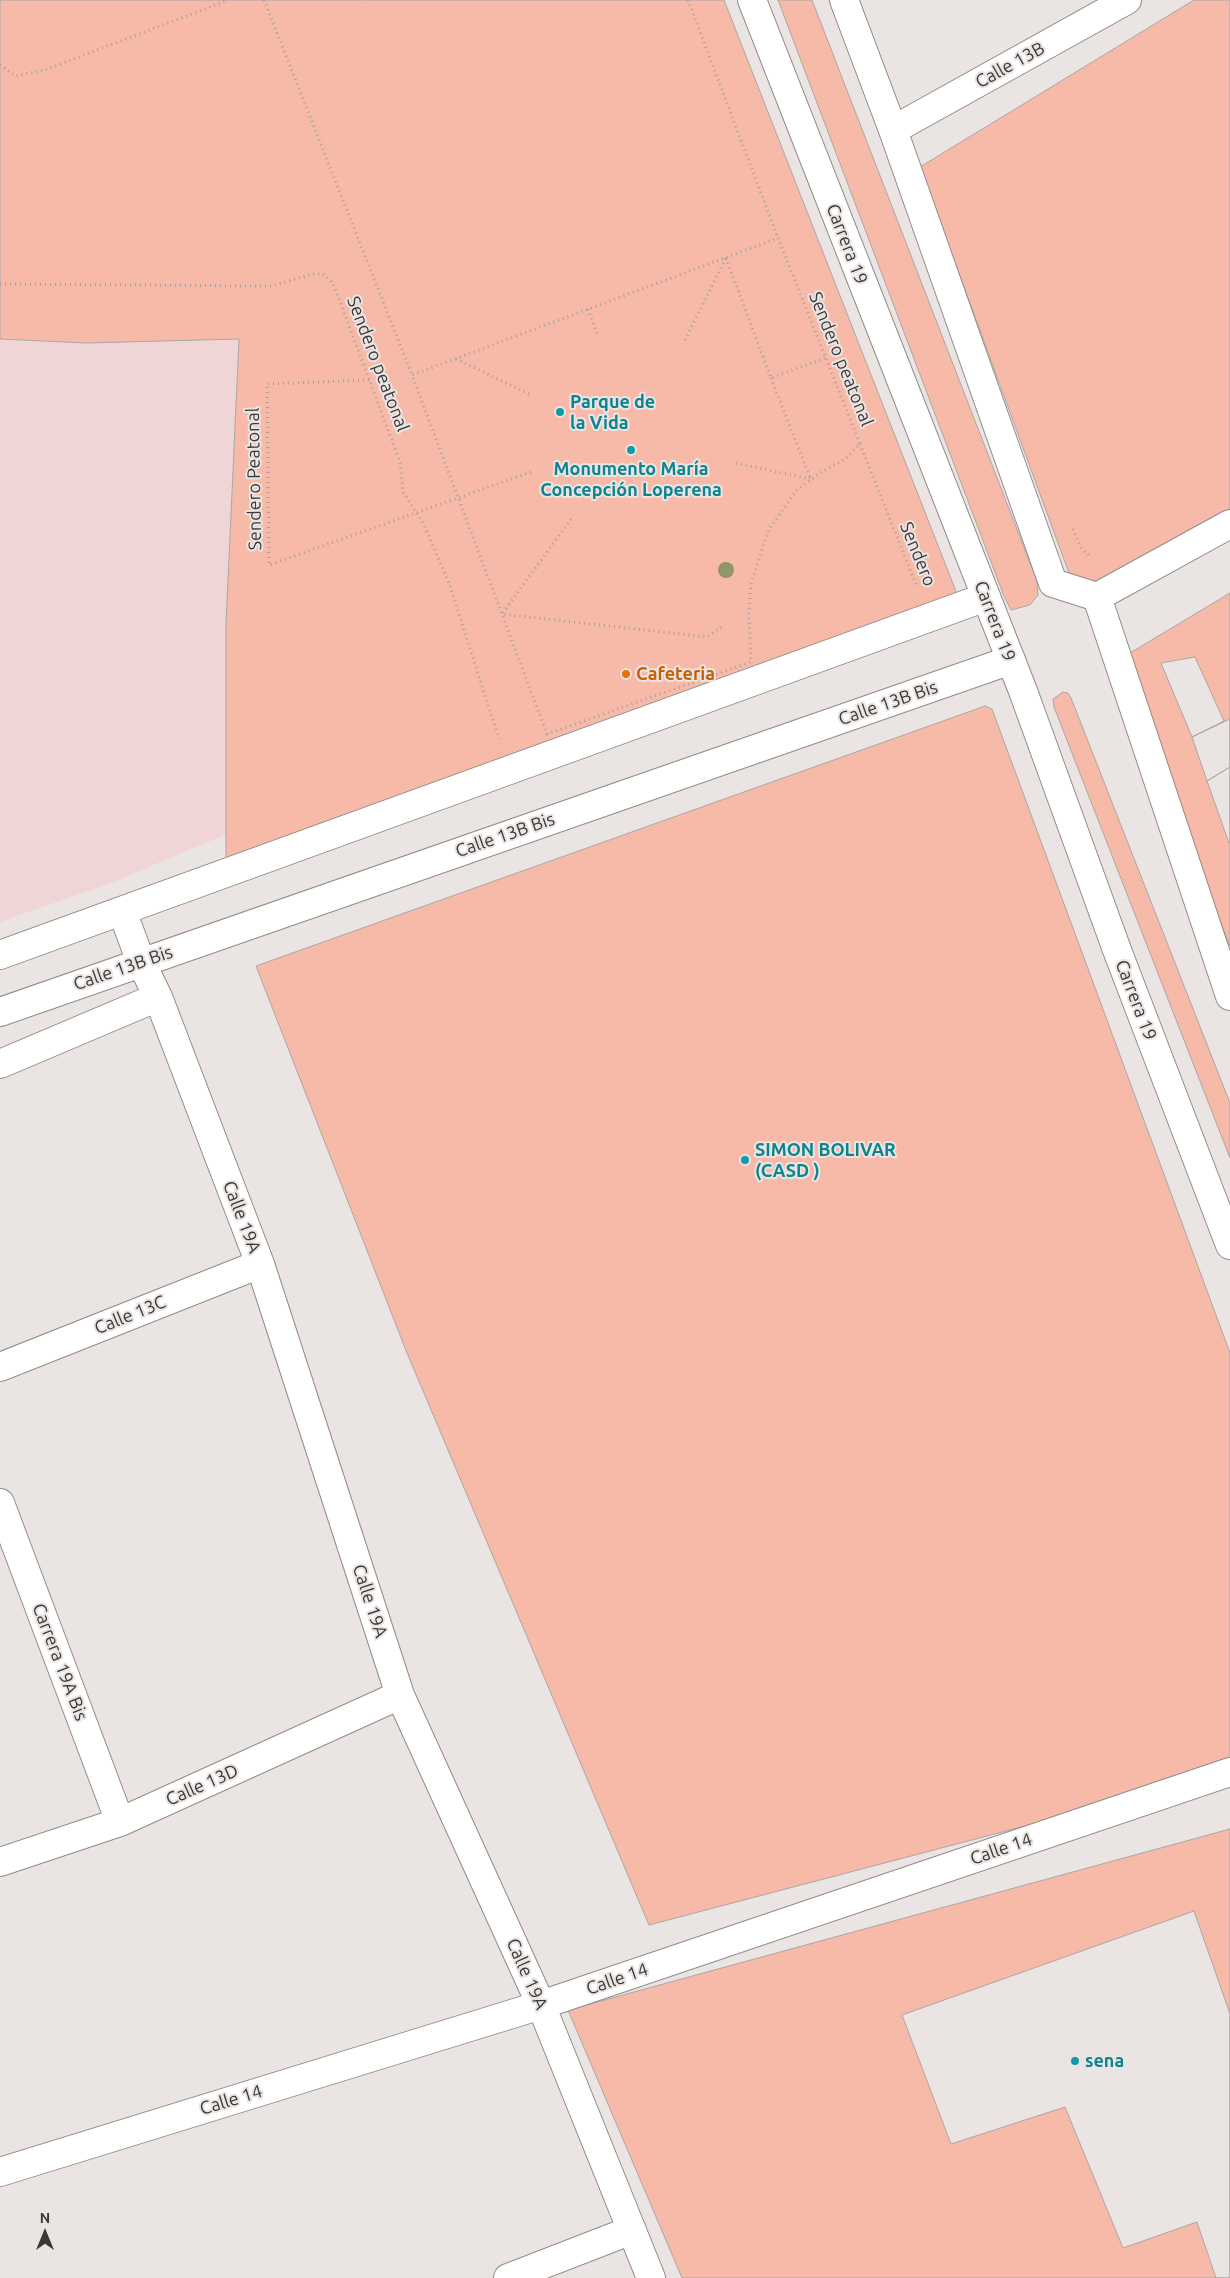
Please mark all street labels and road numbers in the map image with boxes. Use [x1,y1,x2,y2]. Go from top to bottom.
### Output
street label: Calle 13B [972,37,1048,93]
street label: Carrera 19 [822,201,872,287]
street label: Sendero peatonal [804,289,878,429]
street label: Sendero peatonal [342,293,414,435]
street label: Sendero Peatonal [242,407,266,551]
street label: Sendero [895,519,941,589]
street label: Carrera 19 [970,578,1020,664]
street label: Calle 13B Bis [836,676,940,730]
street label: Calle 13B Bis [453,808,557,862]
street label: Calle 13B Bis [71,941,175,995]
street label: Carrera 19 [1111,957,1161,1043]
street label: Calle 19A [218,1178,266,1256]
street label: Calle 13C [91,1291,169,1339]
street label: Calle 19A [348,1562,392,1640]
street label: Carrera 19A Bis [28,1600,92,1724]
street label: Calle 13D [163,1760,241,1810]
street label: Calle 14 [967,1828,1035,1870]
street label: Calle 19A [502,1935,552,2013]
street label: Calle 14 [583,1958,651,2000]
street label: Calle 14 [197,2080,265,2120]

